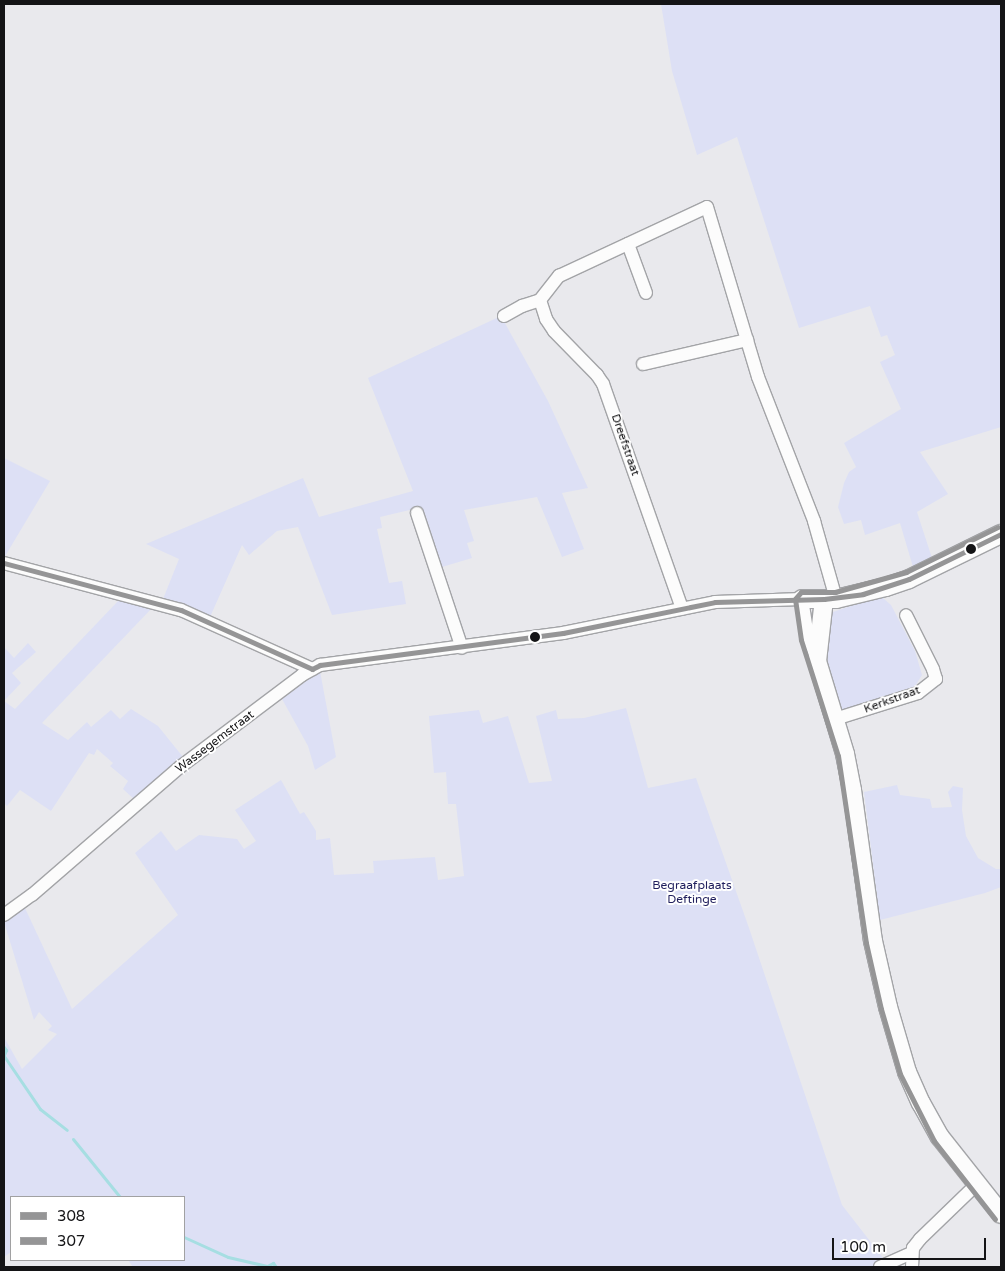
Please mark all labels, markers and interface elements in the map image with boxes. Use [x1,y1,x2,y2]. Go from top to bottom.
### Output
street label: Dreefstraat [608,412,642,478]
unlabelled marker [966,544,976,554]
unlabelled marker [530,632,540,642]
street label: Kerkstraat [862,683,922,717]
street label: Wassegemstraat [173,708,257,776]
park label: Begraafplaats Deftinge [652,879,732,907]
legend [10,1196,185,1261]
text: 308 [57,1207,85,1225]
scale bar [835,1228,989,1260]
text: 307 [57,1232,85,1250]
text: 100 m [840,1238,886,1256]

